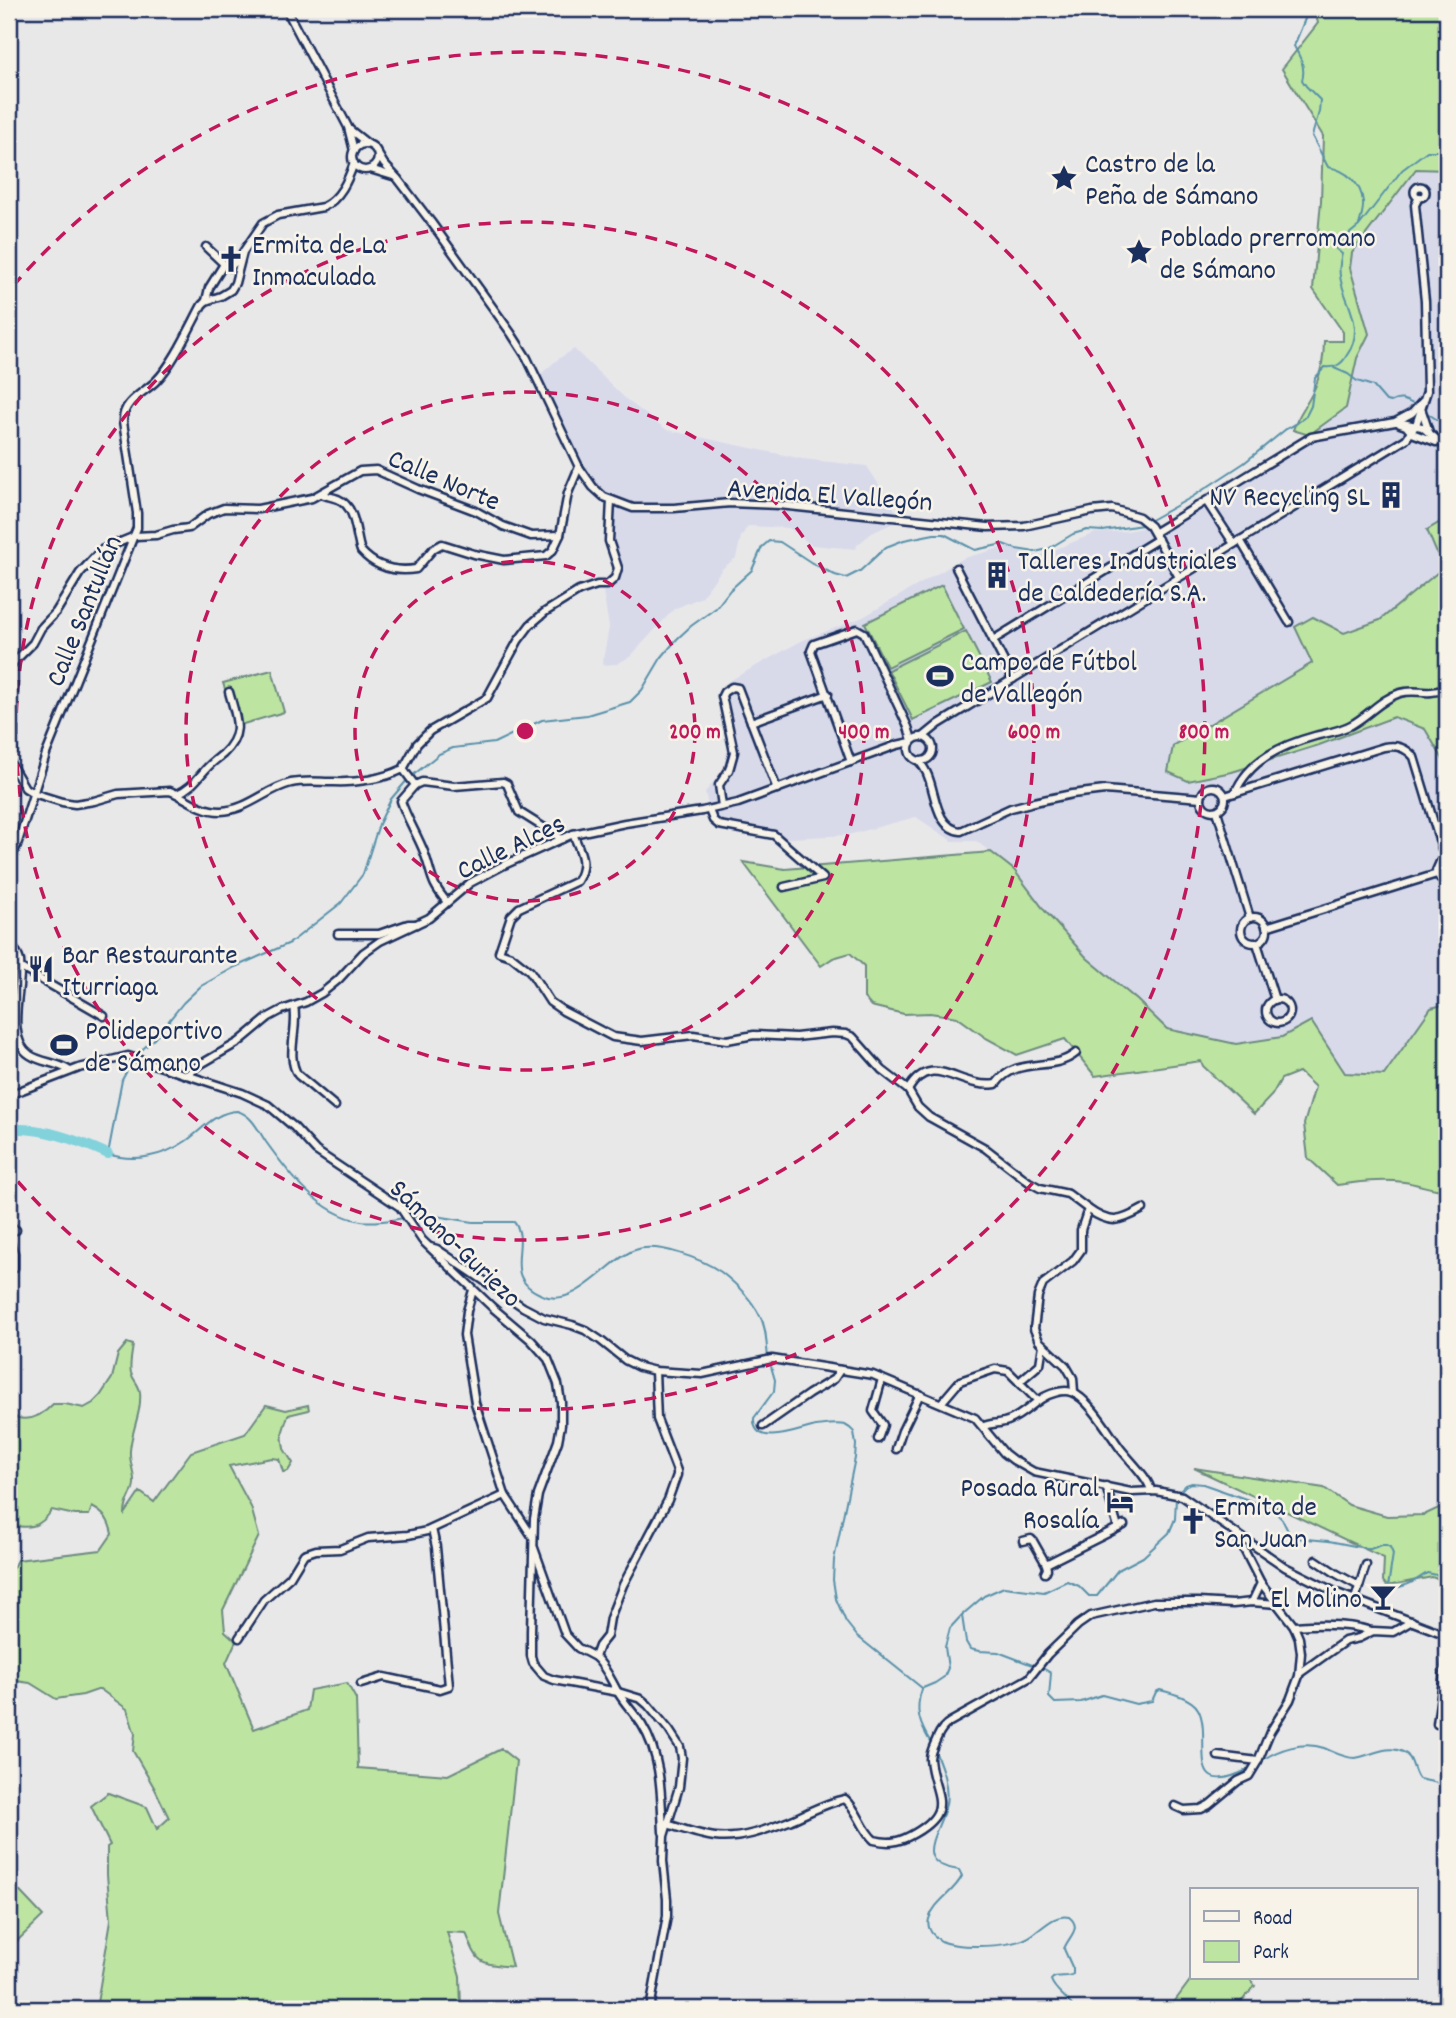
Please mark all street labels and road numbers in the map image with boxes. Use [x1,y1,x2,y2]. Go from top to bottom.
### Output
street label: Calle Norte [381,441,505,524]
street label: Avenida El Vallegón [726,471,934,525]
street label: Calle Santullán [38,530,135,694]
street label: Calle Alces [451,806,573,893]
street label: Sámano-Guriezo [378,1172,529,1319]

